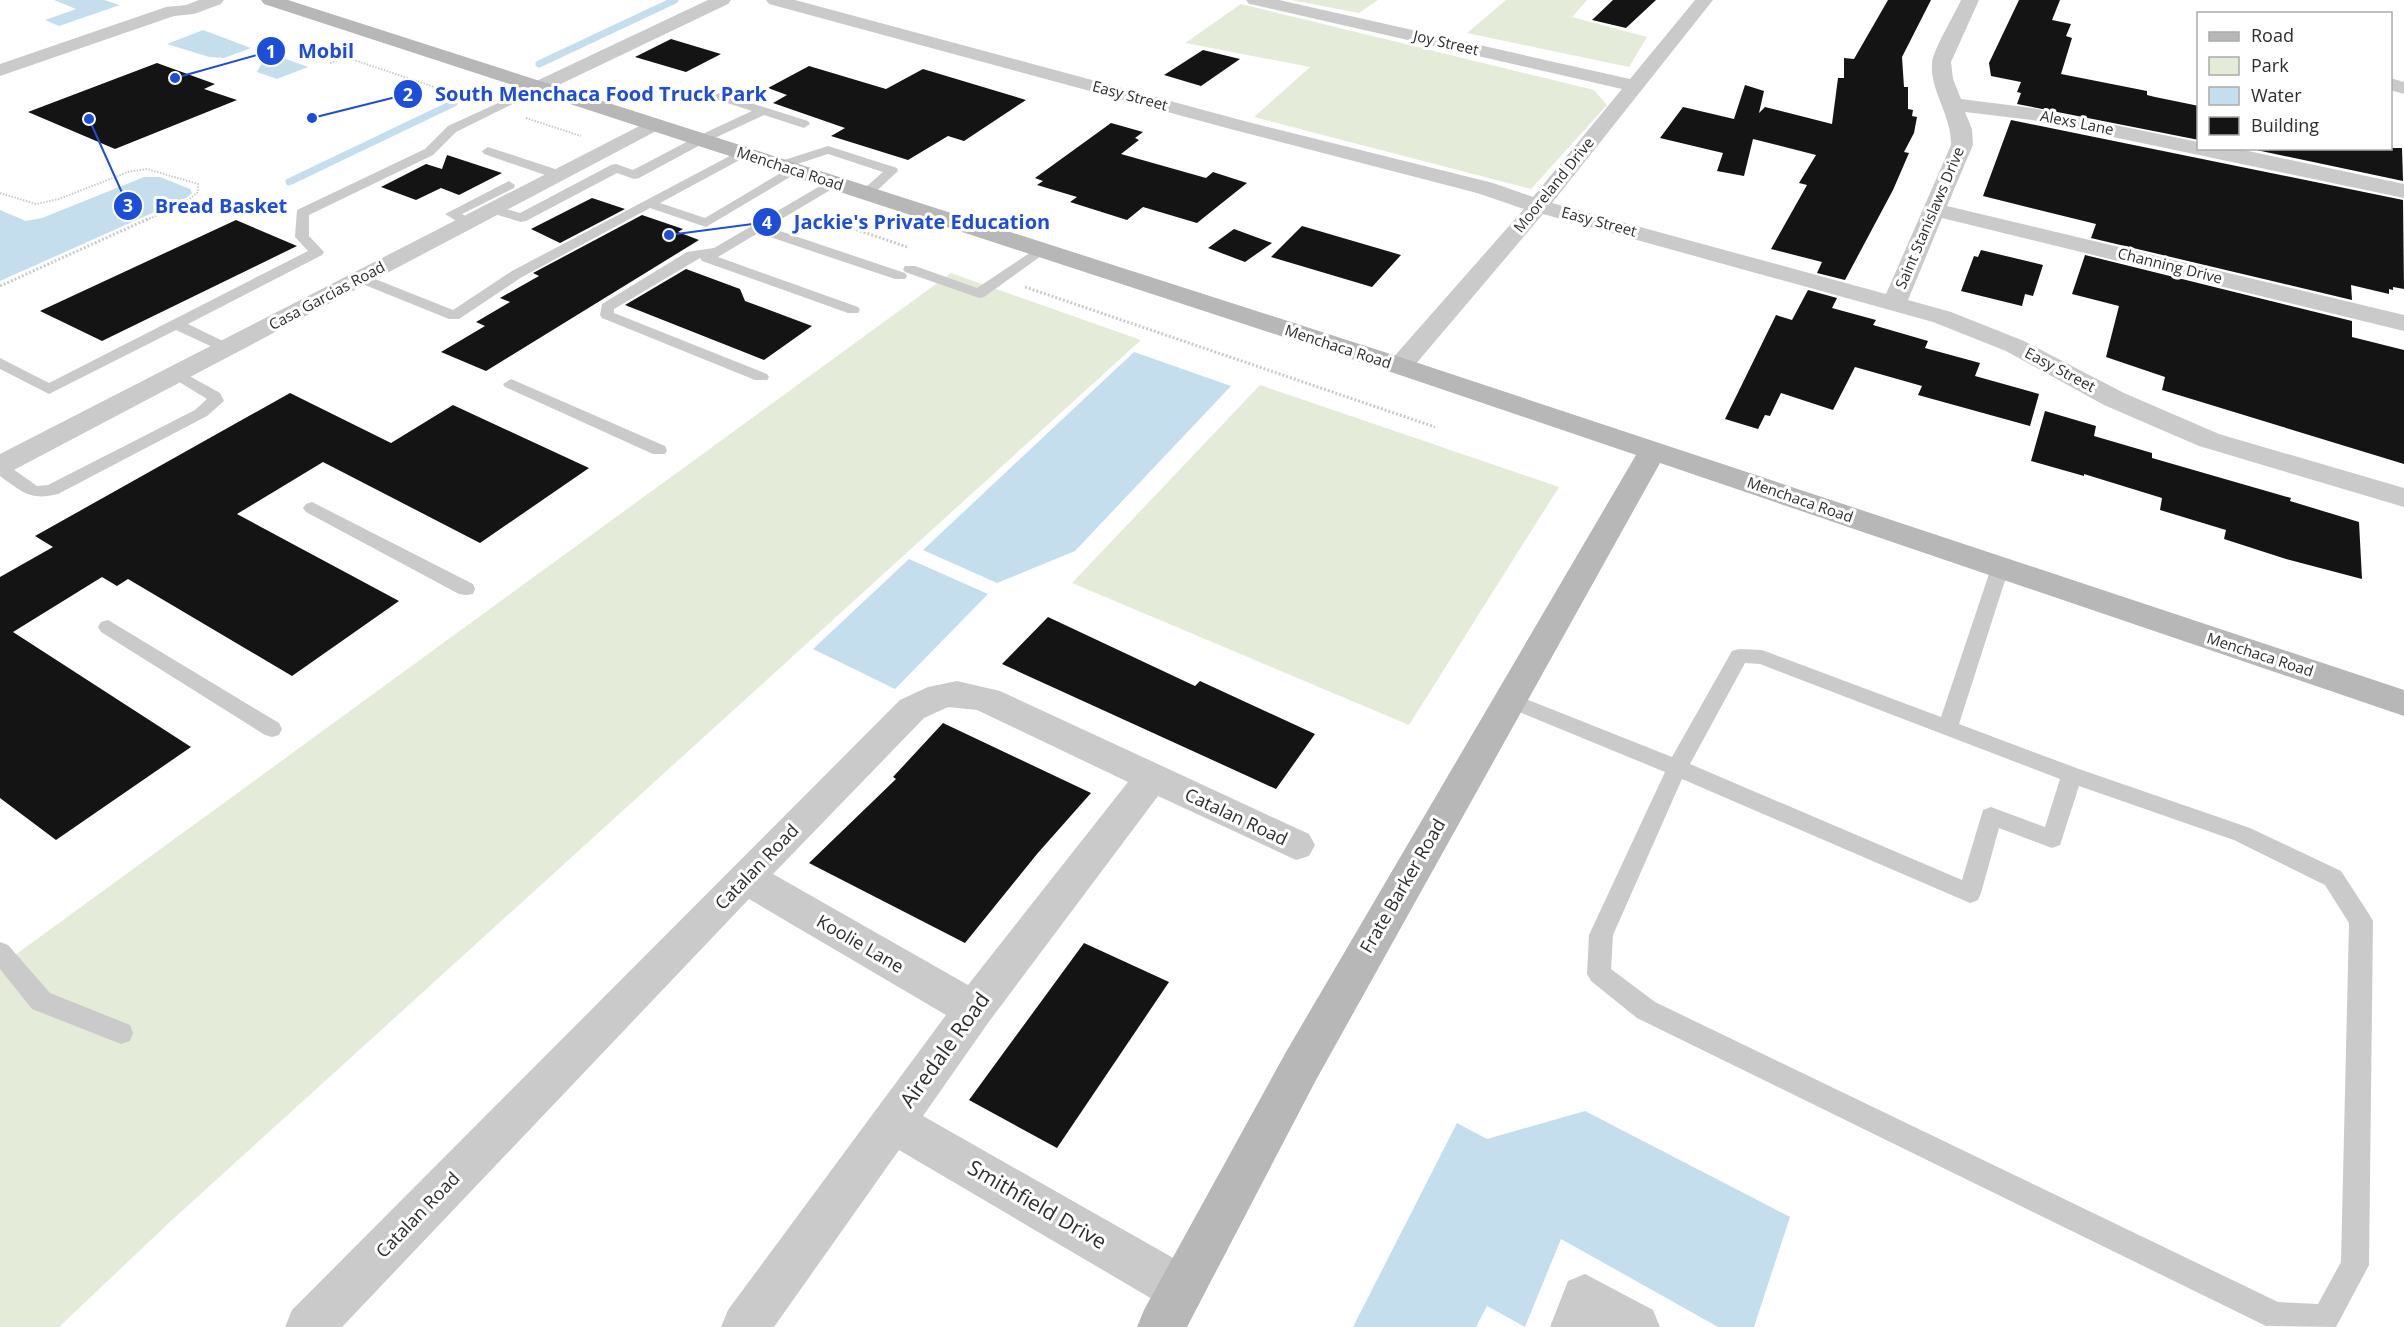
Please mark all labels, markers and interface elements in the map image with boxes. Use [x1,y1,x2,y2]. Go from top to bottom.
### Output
legend [2197,12,2392,150]
text: Road [2251,23,2294,47]
street label: Joy Street [1410,24,1481,59]
callout: Mobil [256,32,366,70]
text: Mobil [298,37,354,64]
text: 1 [266,39,276,63]
text: Park [2251,53,2289,77]
callout: South Menchaca Food Truck Park [393,75,779,113]
street label: Easy Street [1090,75,1170,115]
text: South Menchaca Food Truck Park [435,80,768,107]
text: 2 [403,82,413,106]
text: Water [2251,83,2302,107]
street label: Alexs Lane [2039,105,2116,139]
text: Building [2251,113,2319,137]
street label: Mooreland Drive [1509,133,1598,236]
street label: Menchaca Road [734,141,846,195]
street label: Saint Stanislaws Drive [1890,144,1968,292]
callout: Bread Basket [113,187,299,225]
text: Bread Basket [155,192,288,219]
text: 3 [123,193,133,217]
street label: Easy Street [1559,201,1639,241]
callout: Jackie's Private Education [752,203,1062,241]
text: Jackie's Private Education [792,208,1050,235]
text: 4 [762,210,772,234]
street label: Channing Drive [2116,242,2225,288]
street label: Casa Garcias Road [265,256,388,334]
street label: Menchaca Road [1282,319,1394,373]
street label: Easy Street [2022,342,2099,396]
street label: Menchaca Road [1745,472,1856,527]
street label: Menchaca Road [2204,627,2316,681]
street label: Catalan Road [1181,782,1292,850]
street label: Frate Barker Road [1354,814,1450,957]
street label: Catalan Road [709,818,803,915]
street label: Koolie Lane [812,908,909,978]
street label: Airedale Road [893,986,996,1113]
street label: Smithfield Drive [963,1153,1112,1255]
street label: Catalan Road [370,1166,464,1263]

